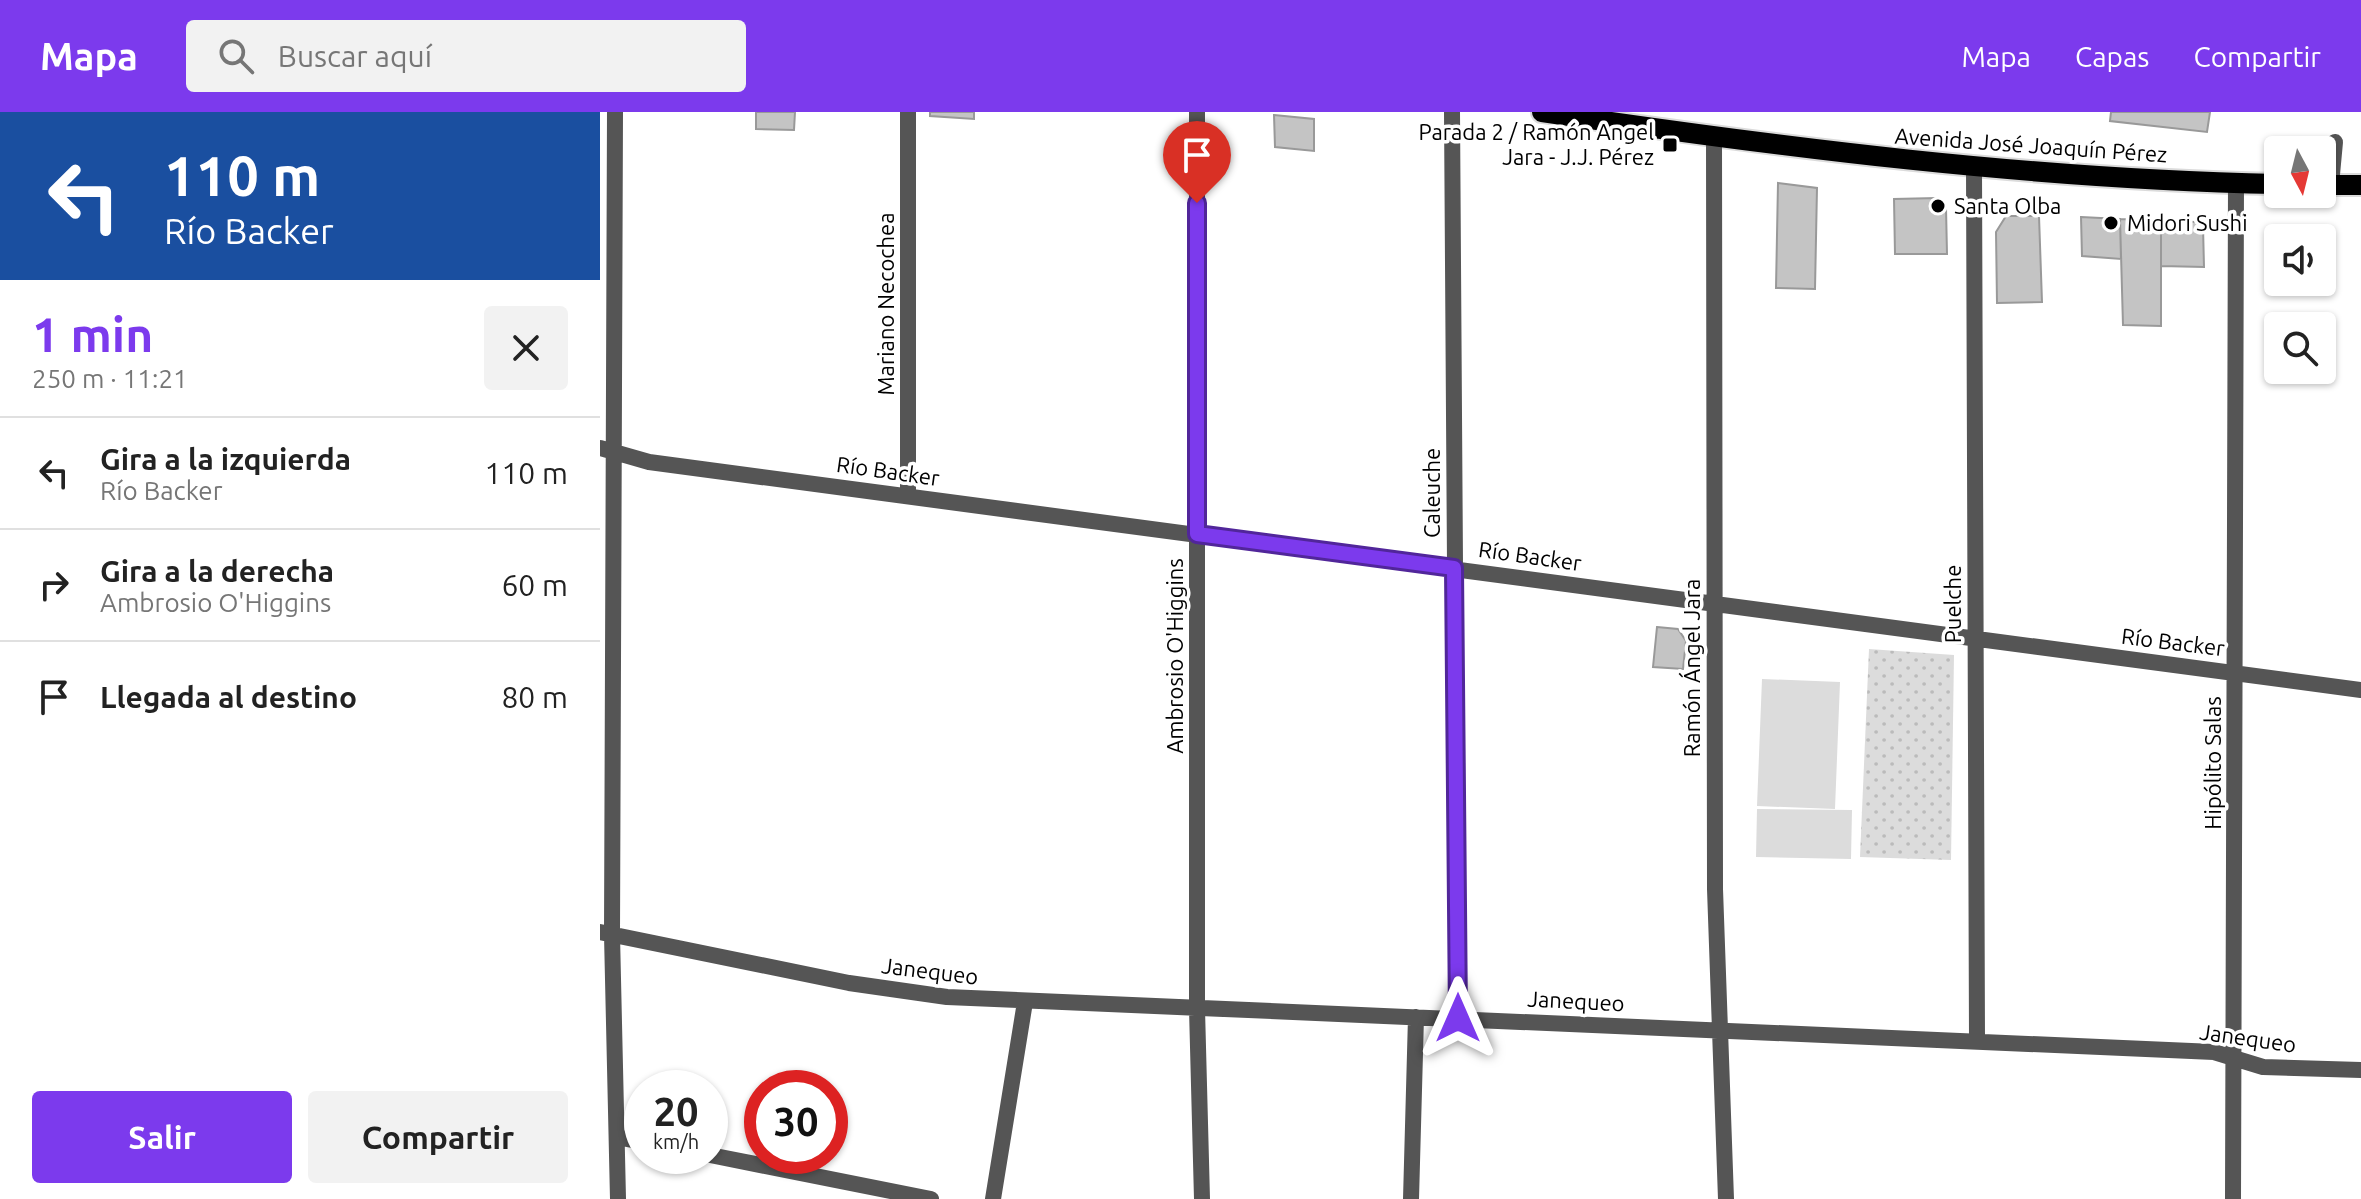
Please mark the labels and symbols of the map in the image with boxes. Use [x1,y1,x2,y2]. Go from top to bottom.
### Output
place label: Parada 2 / Ramón Angel Jara - J.J. Pérez [1418,119,1654,169]
pin [1163,121,1231,203]
street label: Avenida José Joaquín Pérez [1894,123,2168,167]
marker: Parada 2 / Ramón Angel Jara - J.J. Pérez [1661,136,1679,154]
north arrow [2264,136,2336,208]
place label: Santa Olba [1954,193,2061,218]
marker: Santa Olba [1929,197,1947,215]
place label: Midori Sushi [2127,210,2247,235]
street label: Mariano Necochea [873,212,898,396]
marker: Midori Sushi [2102,214,2120,232]
street label: Caleuche [1419,448,1444,538]
street label: Río Backer [835,451,942,490]
street label: Río Backer [1477,536,1584,575]
street label: Ambrosio O'Higgins [1162,558,1187,754]
street label: Puelche [1940,565,1965,643]
street label: Ramón Ángel Jara [1678,579,1704,757]
street label: Río Backer [2120,623,2227,660]
street label: Hipólito Salas [2200,696,2225,830]
street label: Janequeo [880,952,980,989]
position arrow [1416,976,1500,1060]
street label: Janequeo [1527,985,1625,1016]
street label: Janequeo [2198,1018,2298,1057]
speed limit sign: 30 [744,1070,848,1174]

